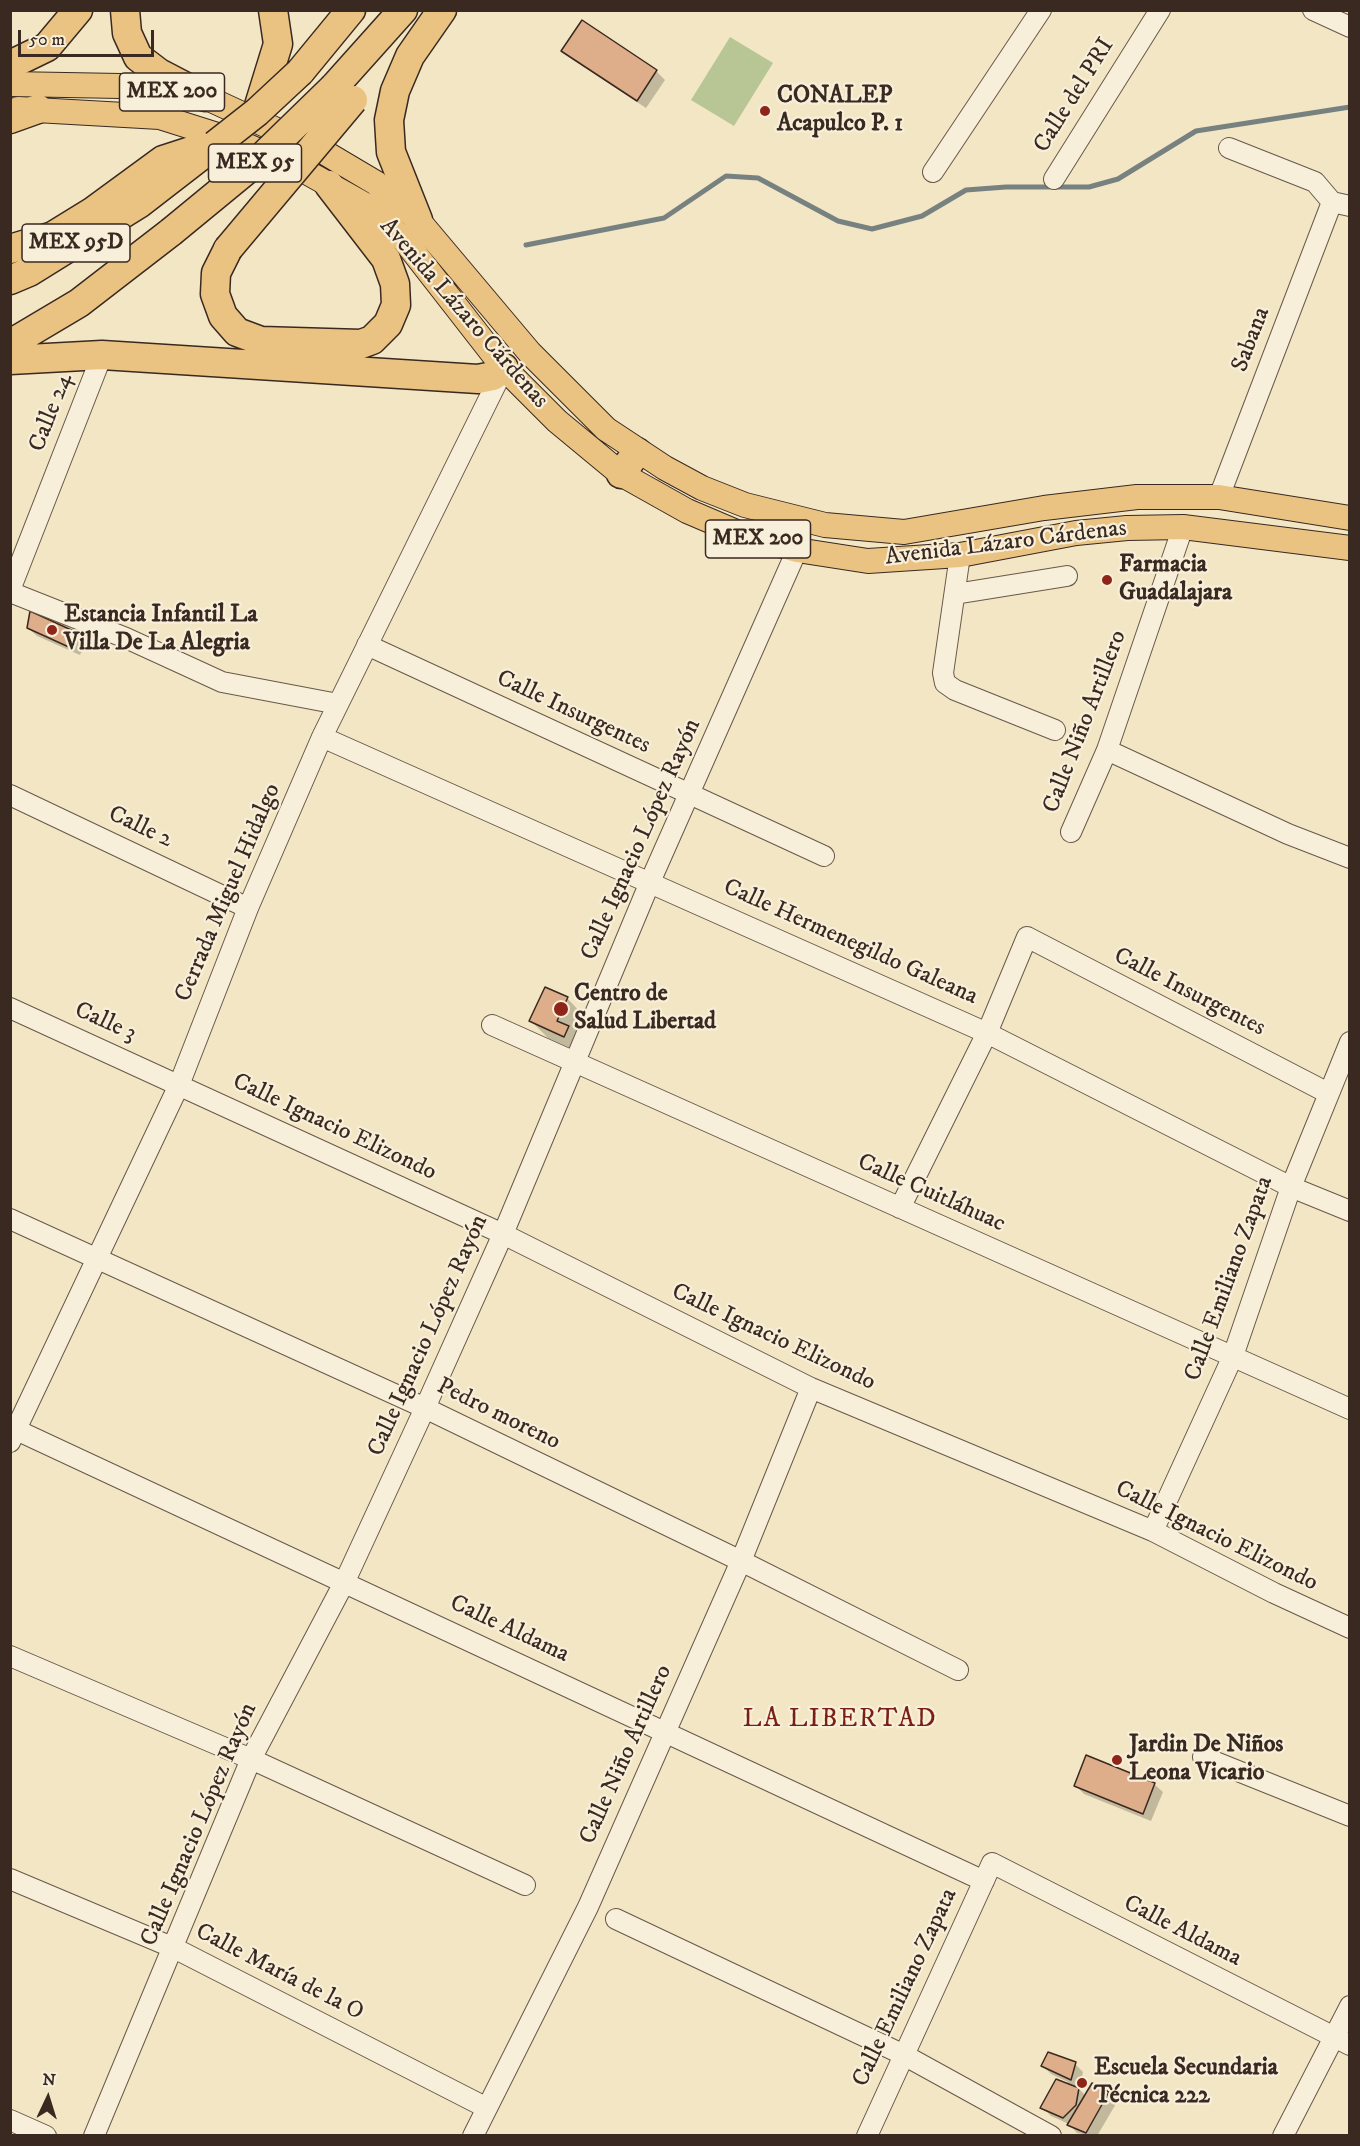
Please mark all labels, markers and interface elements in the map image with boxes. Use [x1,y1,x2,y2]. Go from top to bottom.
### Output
scale bar [21,18,158,56]
text: 50 m [29,29,65,51]
street label: Calle del PRI [1028,33,1122,159]
road number: MEX 200 [120,73,225,111]
place label: CONALEP Acapulco P. 1 [777,83,903,139]
marker: CONALEP Acapulco P. 1 [758,104,772,118]
road number: MEX 95 [208,144,302,182]
street label: Avenida Lázaro Cárdenas [372,213,554,415]
road number: MEX 95D [22,224,130,262]
street label: Sabana [1227,304,1277,376]
street label: Calle 24 [24,370,80,456]
street label: Avenida Lázaro Cárdenas [884,515,1128,573]
road number: MEX 200 [706,520,810,558]
place label: Farmacia Guadalajara [1119,552,1232,608]
marker: Farmacia Guadalajara [1100,573,1114,587]
place label: Estancia Infantil La Villa De La Alegria [64,602,258,658]
marker: Estancia Infantil La Villa De La Alegria [45,623,59,637]
street label: Calle Niño Artillero [1038,627,1134,817]
street label: Calle Insurgentes [492,665,654,761]
street label: Calle Ignacio López Rayón [576,715,708,965]
street label: Cerrada Miguel Hidalgo [170,780,288,1006]
street label: Calle 2 [103,801,177,855]
street label: Calle Hermenegildo Galeana [718,874,982,1012]
street label: Calle Insurgentes [1108,942,1270,1044]
place label: Centro de Salud Libertad [574,981,716,1037]
street label: Calle 3 [70,997,140,1049]
marker: Centro de Salud Libertad [552,1000,570,1018]
street label: Calle Ignacio Elizondo [227,1068,441,1188]
street label: Calle Cuitláhuac [853,1149,1009,1239]
street label: Calle Emiliano Zapata [1180,1173,1280,1385]
street label: Calle Ignacio López Rayón [363,1211,495,1461]
street label: Calle Ignacio Elizondo [666,1278,880,1398]
street label: Pedro moreno [432,1373,564,1457]
street label: Calle Ignacio Elizondo [1110,1475,1322,1599]
street label: Calle Aldama [445,1590,573,1670]
street label: Calle Niño Artillero [575,1661,679,1849]
street label: Calle Ignacio López Rayón [136,1699,264,1951]
district label: LA LIBERTAD [743,1705,937,1737]
place label: Jardin De Niños Leona Vicario [1129,1732,1283,1788]
marker: Jardin De Niños Leona Vicario [1110,1753,1124,1767]
street label: Calle Emiliano Zapata [847,1884,965,2092]
street label: Calle Aldama [1118,1890,1246,1974]
street label: Calle María de la O [190,1918,368,2028]
place label: Escuela Secundaria Técnica 222 [1094,2055,1278,2111]
north arrow [18,2068,78,2128]
text: N [42,2070,56,2090]
marker: Escuela Secundaria Técnica 222 [1075,2076,1089,2090]

